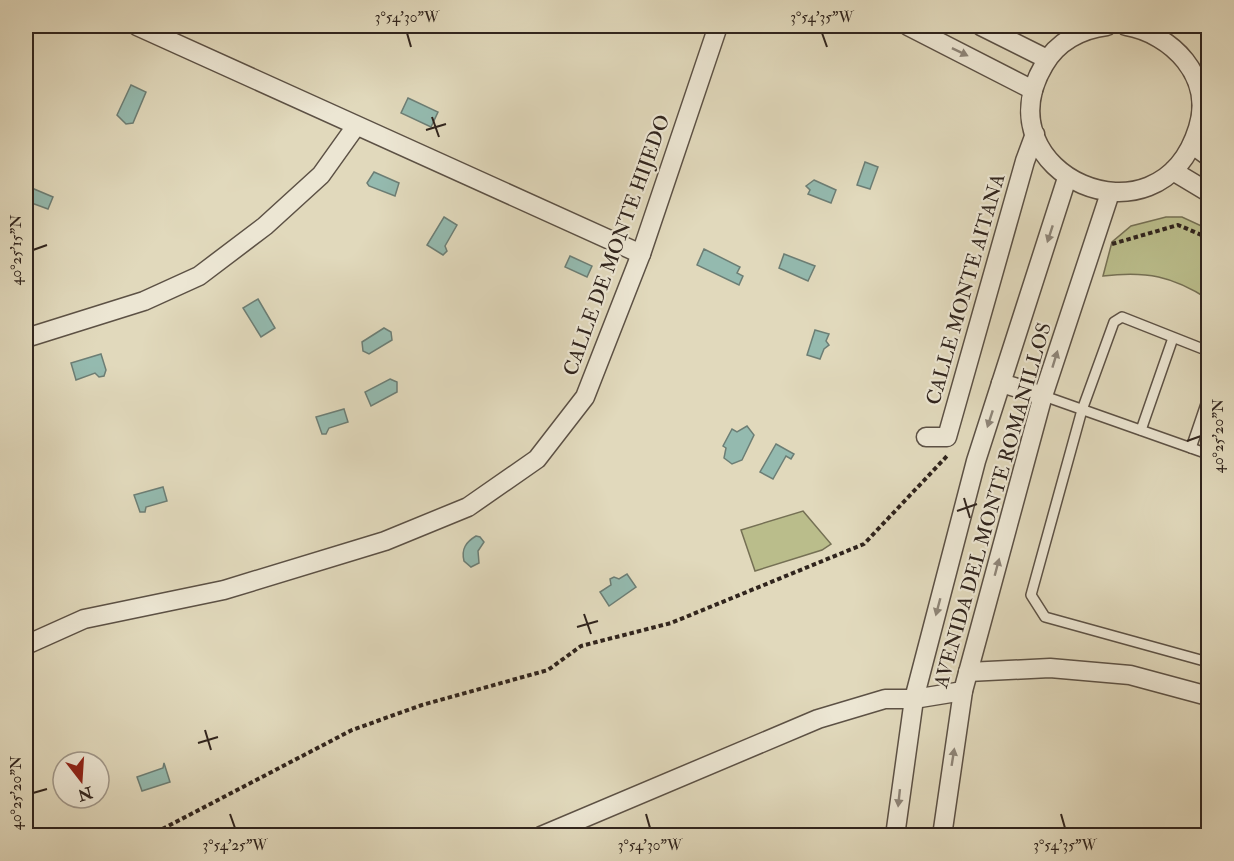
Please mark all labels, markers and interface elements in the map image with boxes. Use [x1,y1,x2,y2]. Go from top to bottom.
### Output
text: 3°54'30"W [375,8,440,27]
text: 3°54'35"W [790,8,854,27]
one-way arrow [952,47,969,56]
street label: CALLE DE MONTE HIJEDO [558,111,675,379]
street label: CALLE MONTE AITANA [920,170,1011,408]
text: 40°25'15"N [7,214,26,285]
one-way arrow [1045,225,1054,243]
street label: AVENIDA DEL MONTE ROMANILLOS [928,320,1057,692]
one-way arrow [1051,350,1060,368]
text: 40°25'20"N [1209,398,1228,473]
one-way arrow [984,410,994,428]
one-way arrow [992,558,1002,576]
one-way arrow [932,598,942,617]
one-way arrow [948,747,957,766]
north arrow [51,750,111,810]
text: 40°25'20"N [7,755,26,830]
text: N [75,781,96,805]
one-way arrow [895,789,904,808]
text: 3°54'25"W [202,836,268,855]
text: 3°54'30"W [618,836,683,855]
text: 3°54'35"W [1033,836,1097,855]

